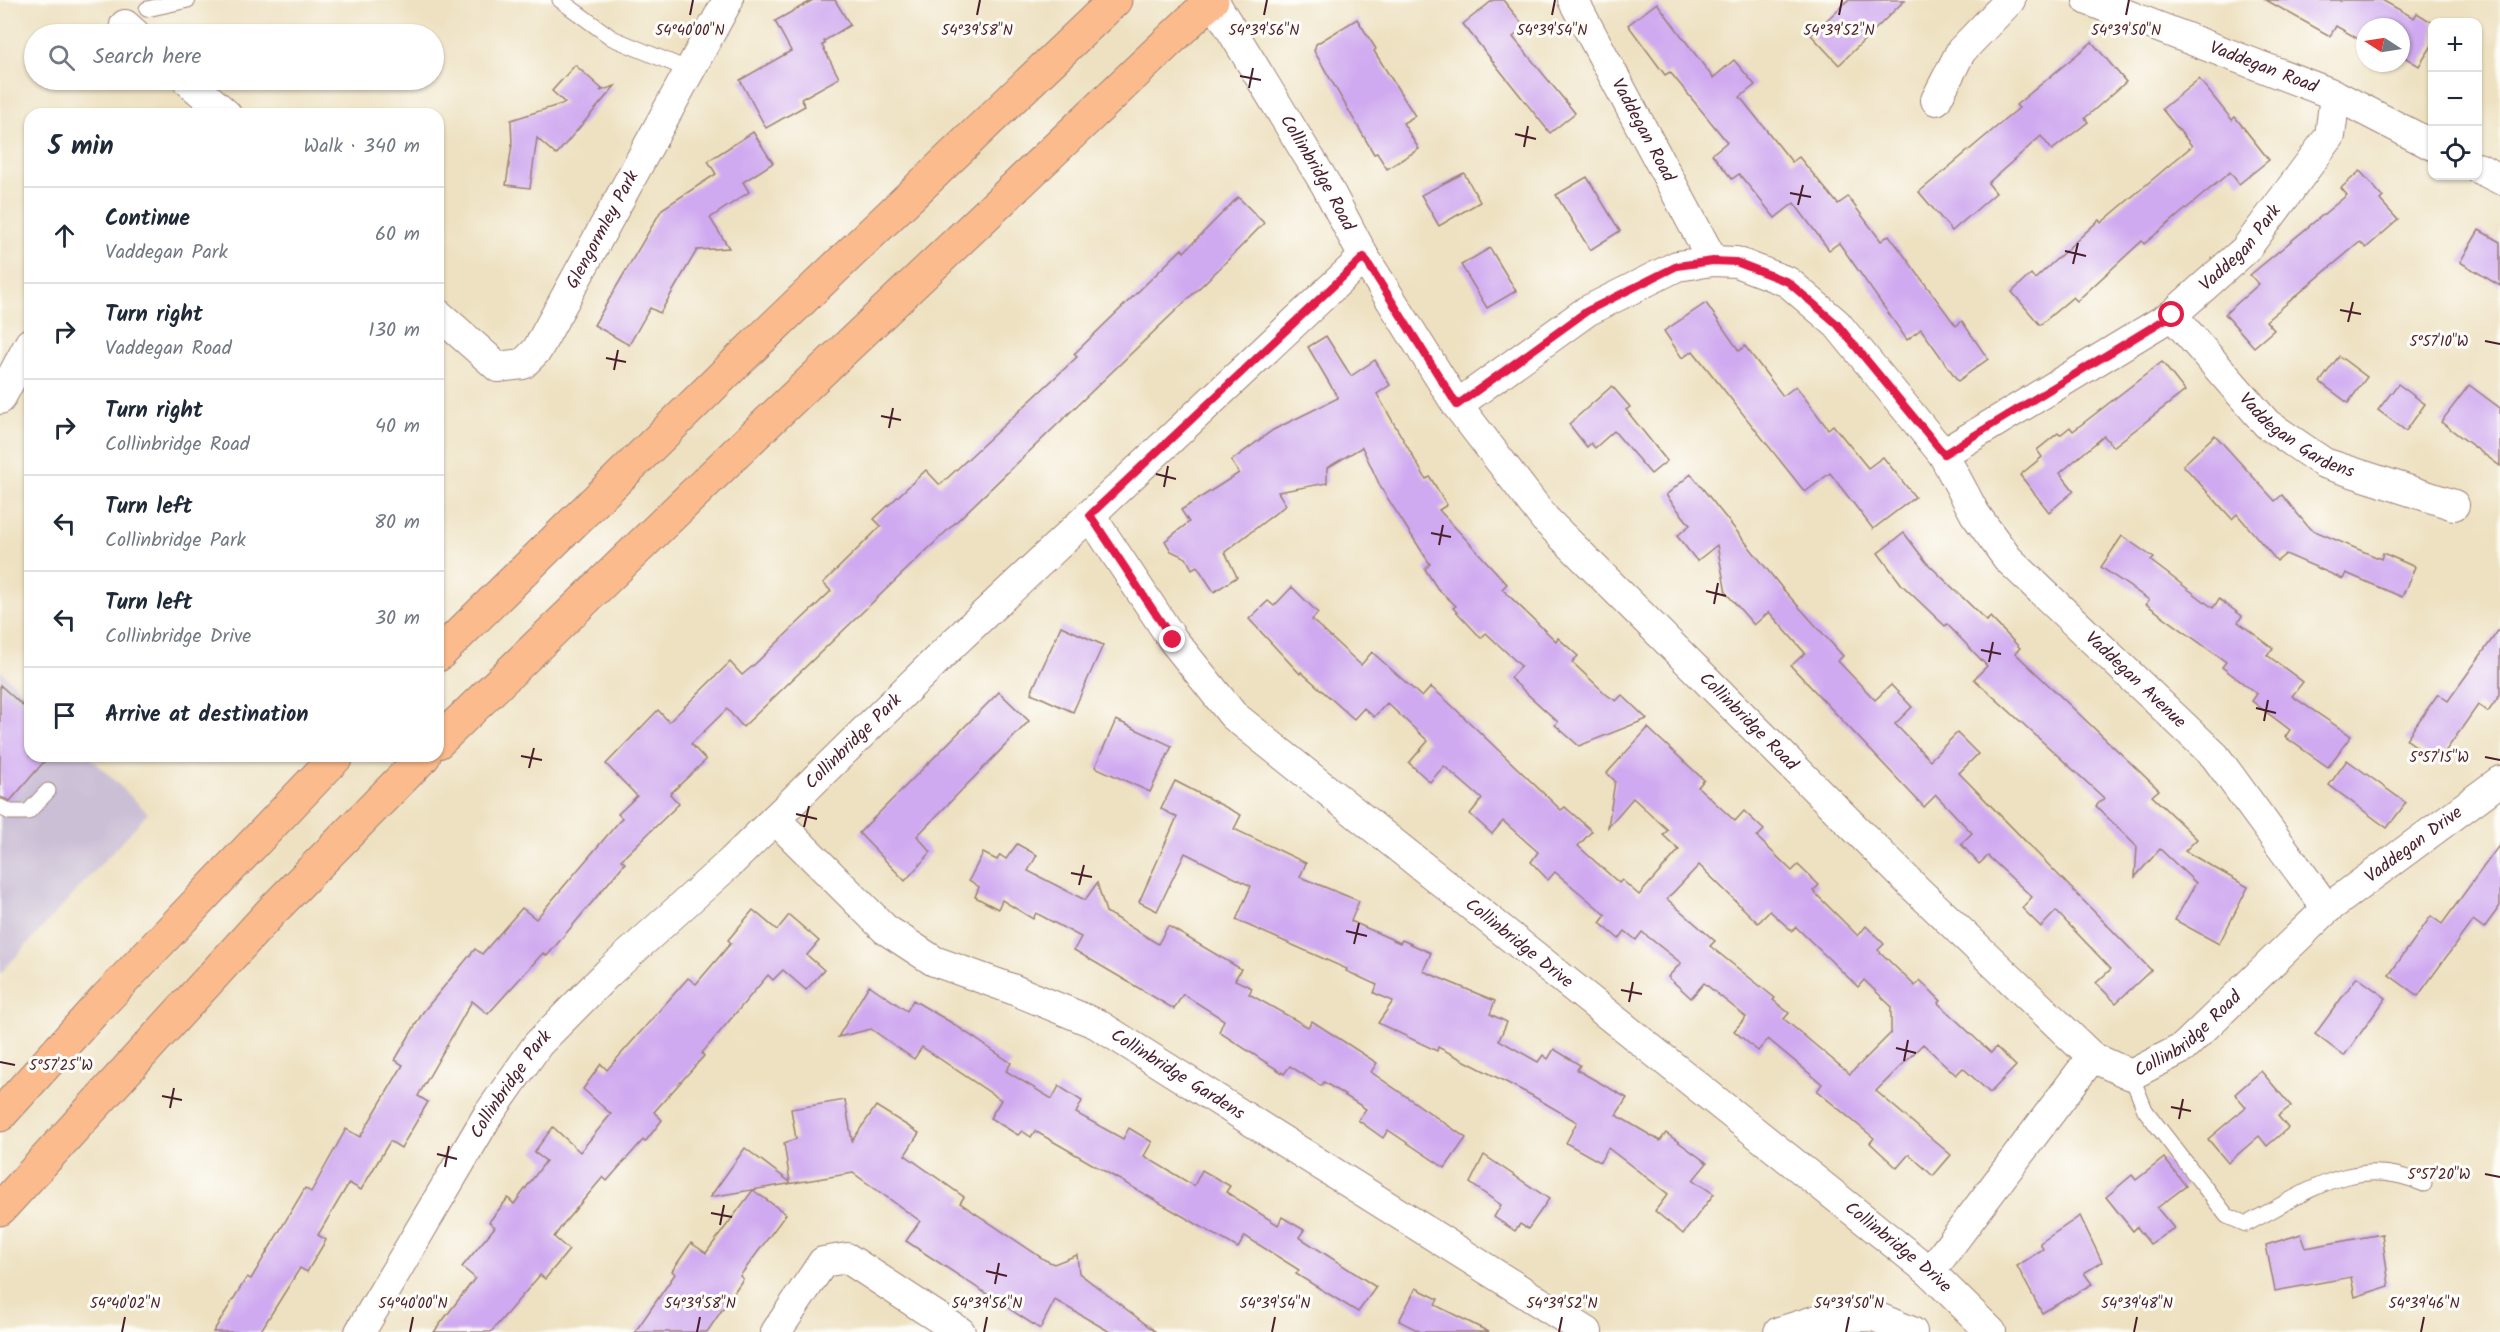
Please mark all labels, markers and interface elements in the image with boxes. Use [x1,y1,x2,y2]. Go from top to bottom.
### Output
north arrow [2356,18,2410,72]
map controls [2428,18,2482,180]
button: + [2428,18,2482,72]
text: 54°40'00"N [655,19,725,43]
text: 54°39'58"N [941,19,1013,43]
text: 54°39'56"N [1229,19,1299,43]
text: 54°39'54"N [1517,19,1587,43]
text: 54°39'52"N [1803,19,1875,43]
text: 54°39'50"N [2091,19,2161,43]
search box [24,24,444,90]
street label: Vaddegan Road [2205,33,2323,102]
text: Search here [93,40,201,75]
icon: search [45,41,78,74]
button: − [2428,72,2482,126]
street label: Vaddegan Road [1603,73,1683,188]
street label: Collinbridge Road [1272,109,1363,237]
text: 5 min [48,126,114,168]
button: locate [2428,126,2482,180]
text: Walk · 340 m [304,131,420,163]
street label: Glengormley Park [559,165,647,294]
street label: Vaddegan Park [2193,198,2289,299]
text: Continue [105,202,190,237]
icon: ahead [48,219,81,252]
text: 60 m [375,219,420,251]
text: Vaddegan Park [105,237,228,269]
text: Turn right [105,298,203,333]
route start [2158,301,2184,327]
icon: right [48,315,81,348]
text: 130 m [368,315,420,347]
text: 5°57'10"W [2409,330,2469,354]
text: Vaddegan Road [105,333,232,365]
street label: Vaddegan Gardens [2231,386,2358,486]
text: Turn right [105,394,203,429]
icon: right [48,411,81,444]
text: 40 m [375,411,420,443]
text: Collinbridge Road [105,429,250,461]
text: Turn left [105,490,192,525]
icon: left [48,507,81,540]
text: 80 m [374,507,420,539]
text: Collinbridge Park [105,525,246,557]
text: Turn left [105,586,192,621]
icon: left [48,603,81,636]
text: 30 m [375,603,420,635]
text: Collinbridge Drive [105,621,251,653]
street label: Vaddegan Avenue [2078,625,2193,736]
route end [1159,626,1185,652]
street label: Collinbridge Road [1692,665,1805,779]
street label: Collinbridge Park [798,686,909,796]
text: Arrive at destination [105,698,308,733]
icon: arrive [48,699,81,732]
text: 5°57'15"W [2409,746,2469,770]
street label: Vaddegan Drive [2359,799,2469,891]
street label: Collinbridge Drive [1458,891,1579,996]
street label: Collinbridge Road [2129,983,2249,1085]
street label: Collinbridge Gardens [1105,1021,1251,1128]
street label: Collinbridge Park [463,1023,559,1144]
text: 5°57'25"W [29,1054,93,1078]
text: 5°57'20"W [2407,1163,2471,1187]
street label: Collinbridge Drive [1838,1194,1958,1300]
text: 54°40'02"N [90,1292,160,1316]
text: 54°40'00"N [378,1292,448,1316]
text: 54°39'58"N [664,1292,736,1316]
text: 54°39'56"N [952,1292,1022,1316]
text: 54°39'54"N [1240,1292,1310,1316]
text: 54°39'52"N [1526,1292,1598,1316]
text: 54°39'50"N [1814,1292,1884,1316]
text: 54°39'48"N [2101,1292,2173,1316]
text: 54°39'46"N [2388,1292,2460,1316]

